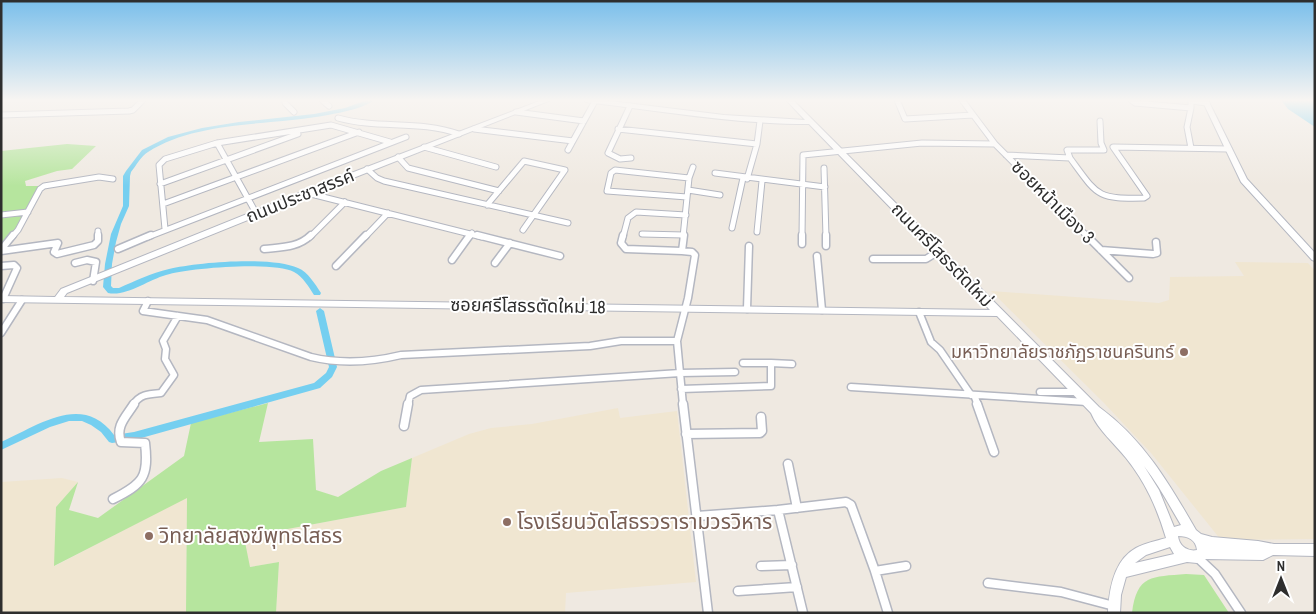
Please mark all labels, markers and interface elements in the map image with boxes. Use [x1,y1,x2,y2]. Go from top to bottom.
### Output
street label: ซอยหน้าเมือง 3 [1006,154,1101,249]
street label: ถนนประชาสรรค์ [242,162,358,229]
street label: ถนนศรีโสธรตัดใหม่ [886,197,999,312]
street label: ซอยศรีโสธรตัดใหม่ 18 [450,292,606,319]
place label: มหาวิทยาลัยราชภัฏราชนครินทร์ [951,339,1175,364]
marker: มหาวิทยาลัยราชภัฏราชนครินทร์ [1178,346,1190,358]
place label: โรงเรียนวัดโสธรวรารามวรวิหาร [517,507,772,536]
marker: โรงเรียนวัดโสธรวรารามวรวิหาร [501,516,513,528]
place label: วิทยาลัยสงฆ์พุทธโสธร [159,521,342,550]
marker: วิทยาลัยสงฆ์พุทธโสธร [143,530,155,542]
north arrow [1256,554,1306,604]
text: N [1277,557,1285,575]

